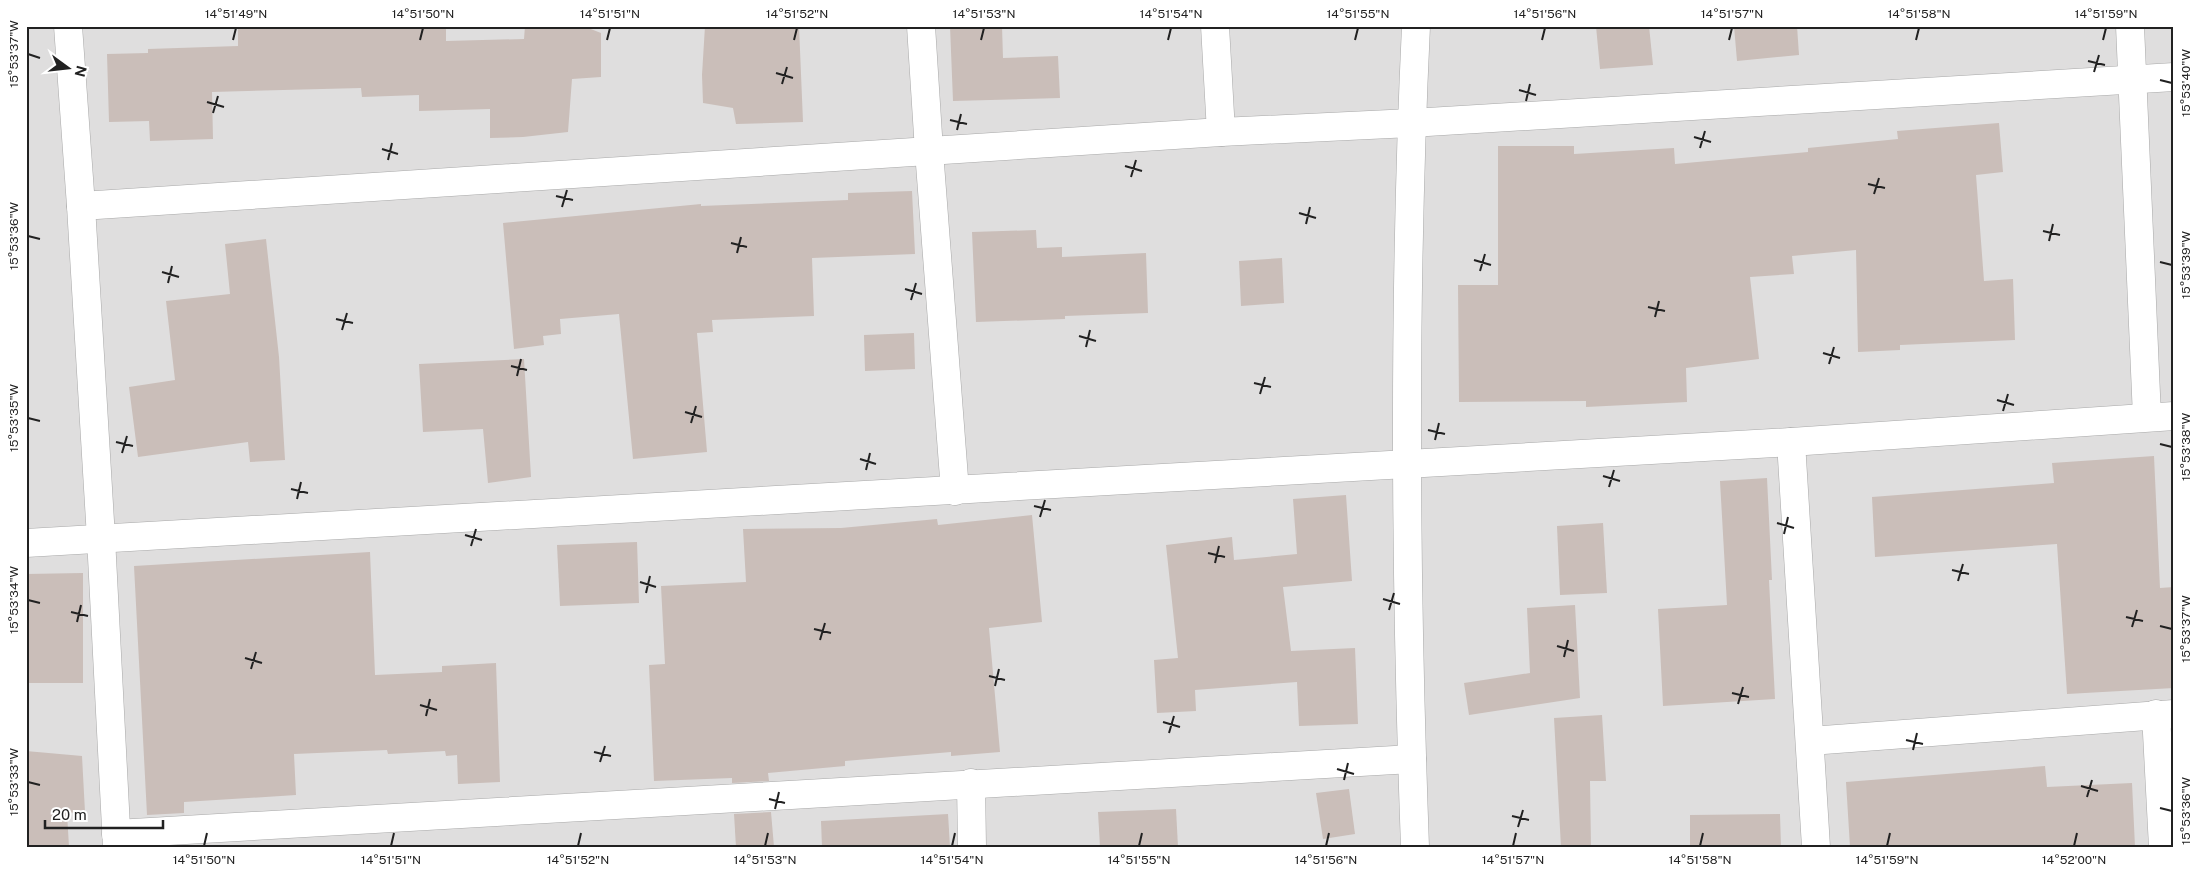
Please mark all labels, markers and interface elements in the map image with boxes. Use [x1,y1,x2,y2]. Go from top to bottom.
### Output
text: 14°51'49"N [205,7,267,21]
text: 14°51'50"N [392,7,454,21]
text: 14°51'51"N [580,7,640,21]
text: 14°51'52"N [766,7,828,21]
text: 14°51'53"N [953,7,1015,21]
text: 14°51'54"N [1140,7,1202,21]
text: 14°51'55"N [1326,7,1390,21]
text: 14°51'56"N [1514,7,1576,21]
text: 14°51'57"N [1701,7,1763,21]
text: 14°51'58"N [1887,7,1951,21]
text: 14°51'59"N [2075,7,2137,21]
text: 15°53'37"W [7,20,21,88]
north arrow [42,42,92,92]
text: 15°53'40"W [2179,49,2193,117]
text: N [71,64,90,79]
text: 15°53'36"W [7,202,21,270]
text: 15°53'39"W [2179,231,2193,299]
text: 15°53'35"W [7,383,21,452]
text: 15°53'38"W [2179,412,2193,481]
text: 15°53'34"W [7,565,21,634]
text: 15°53'37"W [2179,595,2193,663]
text: 15°53'33"W [7,747,21,816]
text: 15°53'36"W [2179,777,2193,845]
scale bar [45,798,162,830]
text: 20 m [52,806,87,823]
text: 14°51'50"N [173,853,235,867]
text: 14°51'51"N [361,853,421,867]
text: 14°51'52"N [547,853,609,867]
text: 14°51'53"N [734,853,796,867]
text: 14°51'54"N [921,853,983,867]
text: 14°51'55"N [1107,853,1171,867]
text: 14°51'56"N [1295,853,1357,867]
text: 14°51'57"N [1482,853,1544,867]
text: 14°51'58"N [1668,853,1732,867]
text: 14°51'59"N [1856,853,1918,867]
text: 14°52'00"N [2042,853,2106,867]

